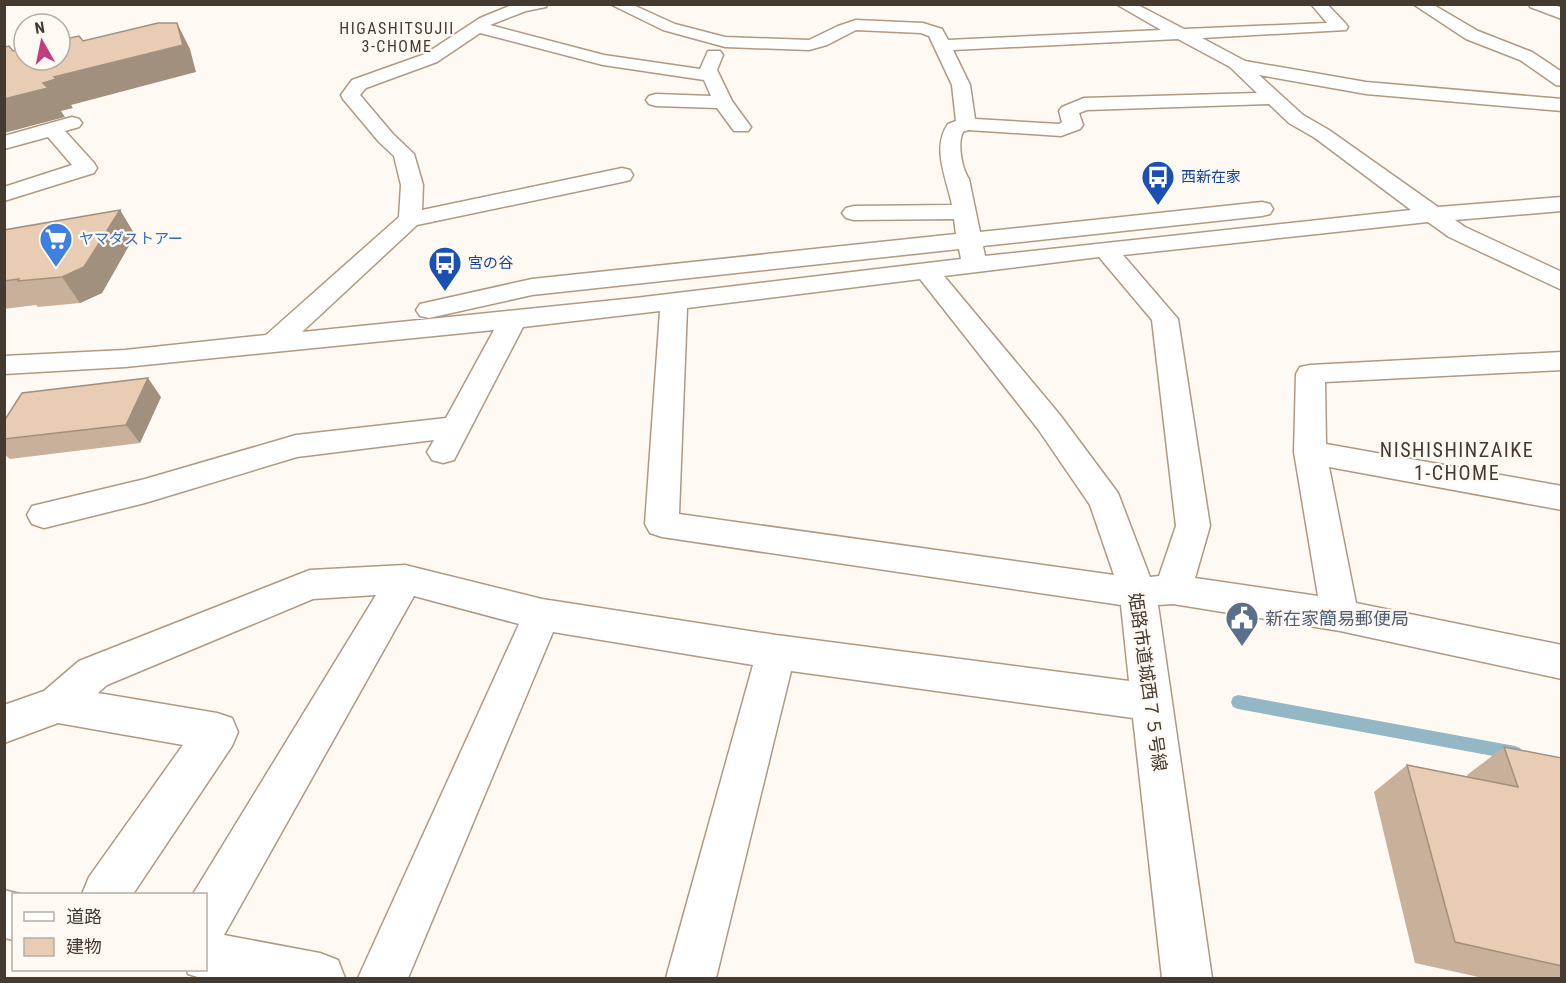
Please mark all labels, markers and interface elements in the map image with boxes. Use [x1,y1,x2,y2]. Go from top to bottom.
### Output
north arrow [12,12,72,72]
text: N [33,18,46,38]
district label: HIGASHITSUJII 3-CHOME [339,19,455,56]
bus stop icon: 西新在家 [1140,159,1176,206]
place label: 西新在家 [1181,168,1241,186]
supermarket icon: ヤマダストアー [38,221,74,268]
place label: ヤマダストアー [79,230,183,248]
bus stop icon: 宮の谷 [427,245,463,292]
place label: 宮の谷 [468,254,513,272]
district label: NISHISHINZAIKE 1-CHOME [1380,438,1534,485]
street label: 姫路市道城西７５号線 [1125,591,1171,773]
public building icon: 新在家簡易郵便局 [1224,600,1260,647]
place label: 新在家簡易郵便局 [1265,608,1409,629]
legend [12,893,207,971]
text: 道路 [66,906,102,927]
text: 建物 [66,936,102,957]

